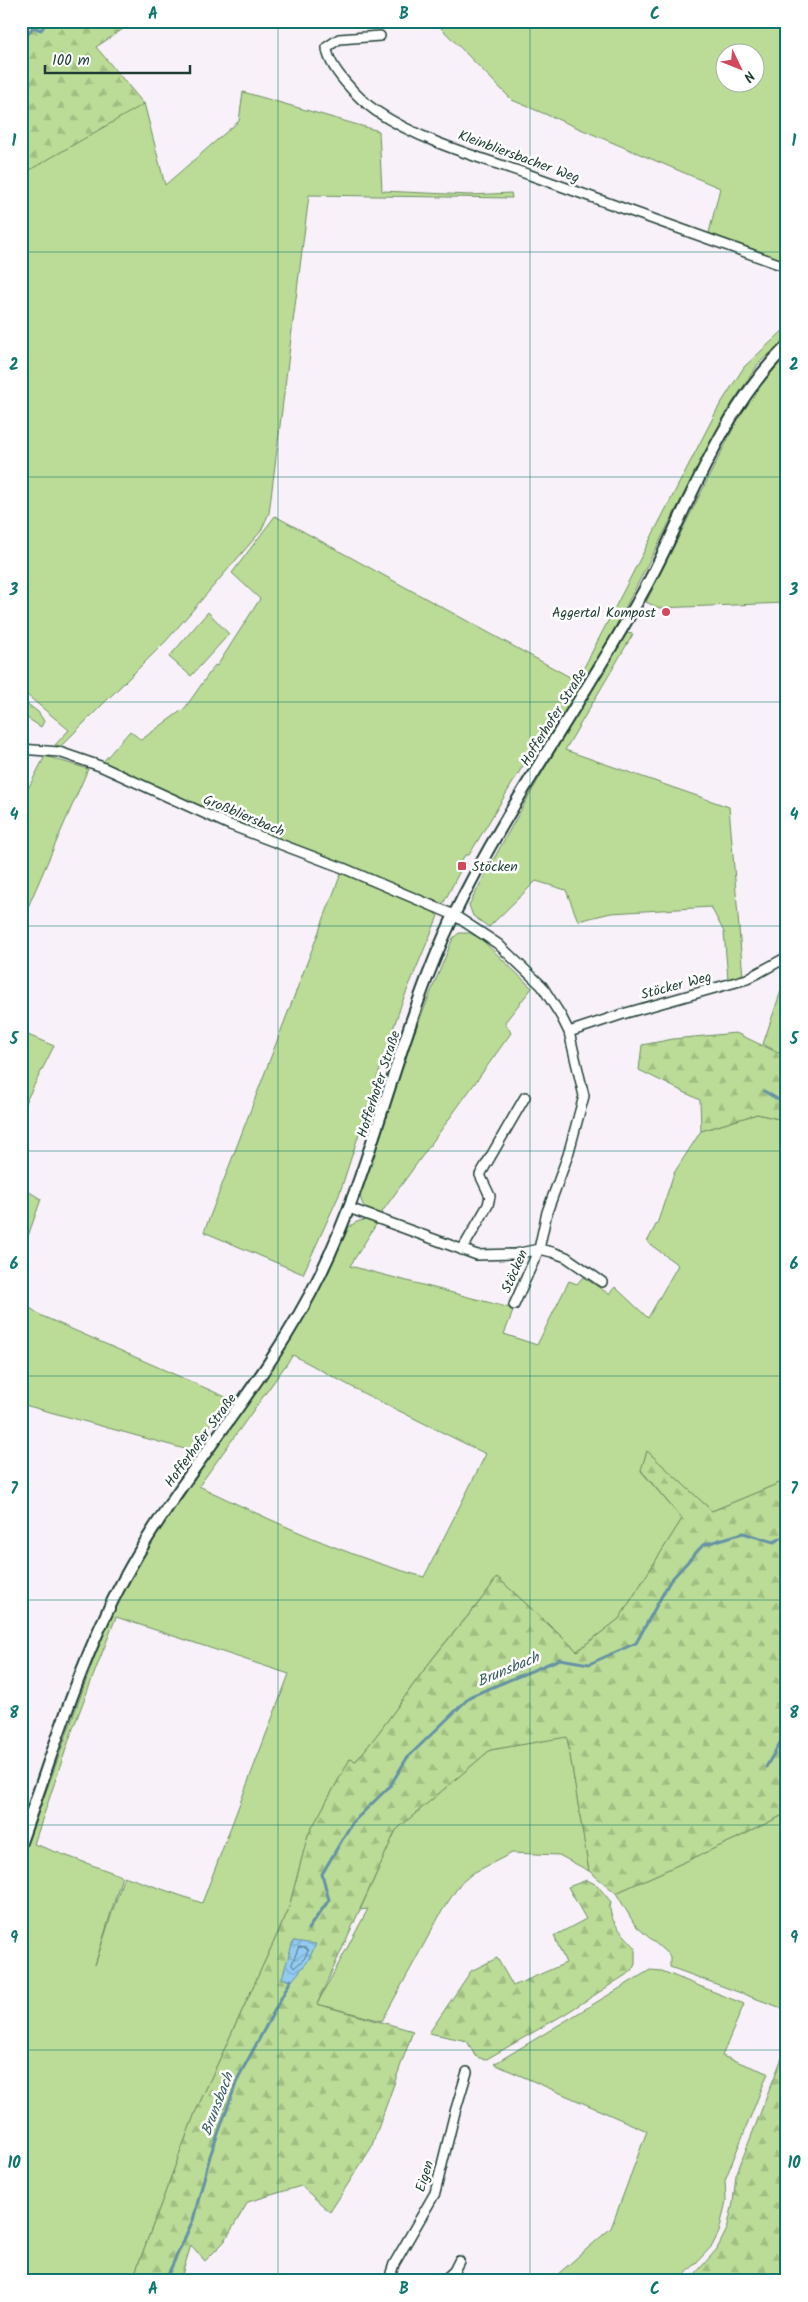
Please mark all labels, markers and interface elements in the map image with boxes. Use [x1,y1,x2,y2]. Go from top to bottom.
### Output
text: A [148,2,158,27]
text: B [399,2,409,27]
text: C [650,2,660,27]
scale bar [45,42,190,74]
north arrow [716,42,766,92]
text: 100 m [52,49,90,73]
text: N [738,65,760,87]
street label: Kleinbliersbacher Weg [455,125,583,189]
text: 1 [12,129,17,154]
text: 1 [792,129,797,154]
text: 2 [9,353,19,378]
text: 2 [789,353,799,378]
text: 3 [9,578,19,603]
text: 3 [789,578,799,603]
place label: Aggertal Kompost [552,602,657,624]
marker: Aggertal Kompost [660,606,672,618]
street label: Hofferhofer Straße [515,664,593,771]
street label: Großbliersbach [200,789,288,843]
text: 4 [10,803,19,828]
text: 4 [790,803,799,828]
place label: Stöcken [472,856,518,878]
marker: Stöcken [456,860,468,872]
street label: Stöcker Weg [638,966,714,1006]
text: 5 [9,1027,20,1052]
street label: Hofferhofer Straße [351,1027,407,1141]
text: 5 [789,1027,800,1052]
street label: Stöcken [496,1246,534,1297]
text: 6 [10,1252,19,1277]
text: 6 [790,1252,799,1277]
street label: Hofferhofer Straße [159,1389,243,1492]
text: 7 [10,1477,18,1502]
text: 7 [790,1477,798,1502]
water label: Brunsbach [473,1645,545,1694]
text: 8 [9,1701,19,1726]
text: 8 [789,1701,799,1726]
text: 9 [10,1926,18,1951]
text: 9 [790,1926,798,1951]
water label: Brunsbach [195,2068,242,2139]
text: 10 [7,2151,21,2176]
text: 10 [787,2151,801,2176]
street label: Eigen [410,2158,440,2195]
text: A [148,2277,158,2302]
text: B [399,2277,409,2302]
text: C [650,2277,660,2302]

